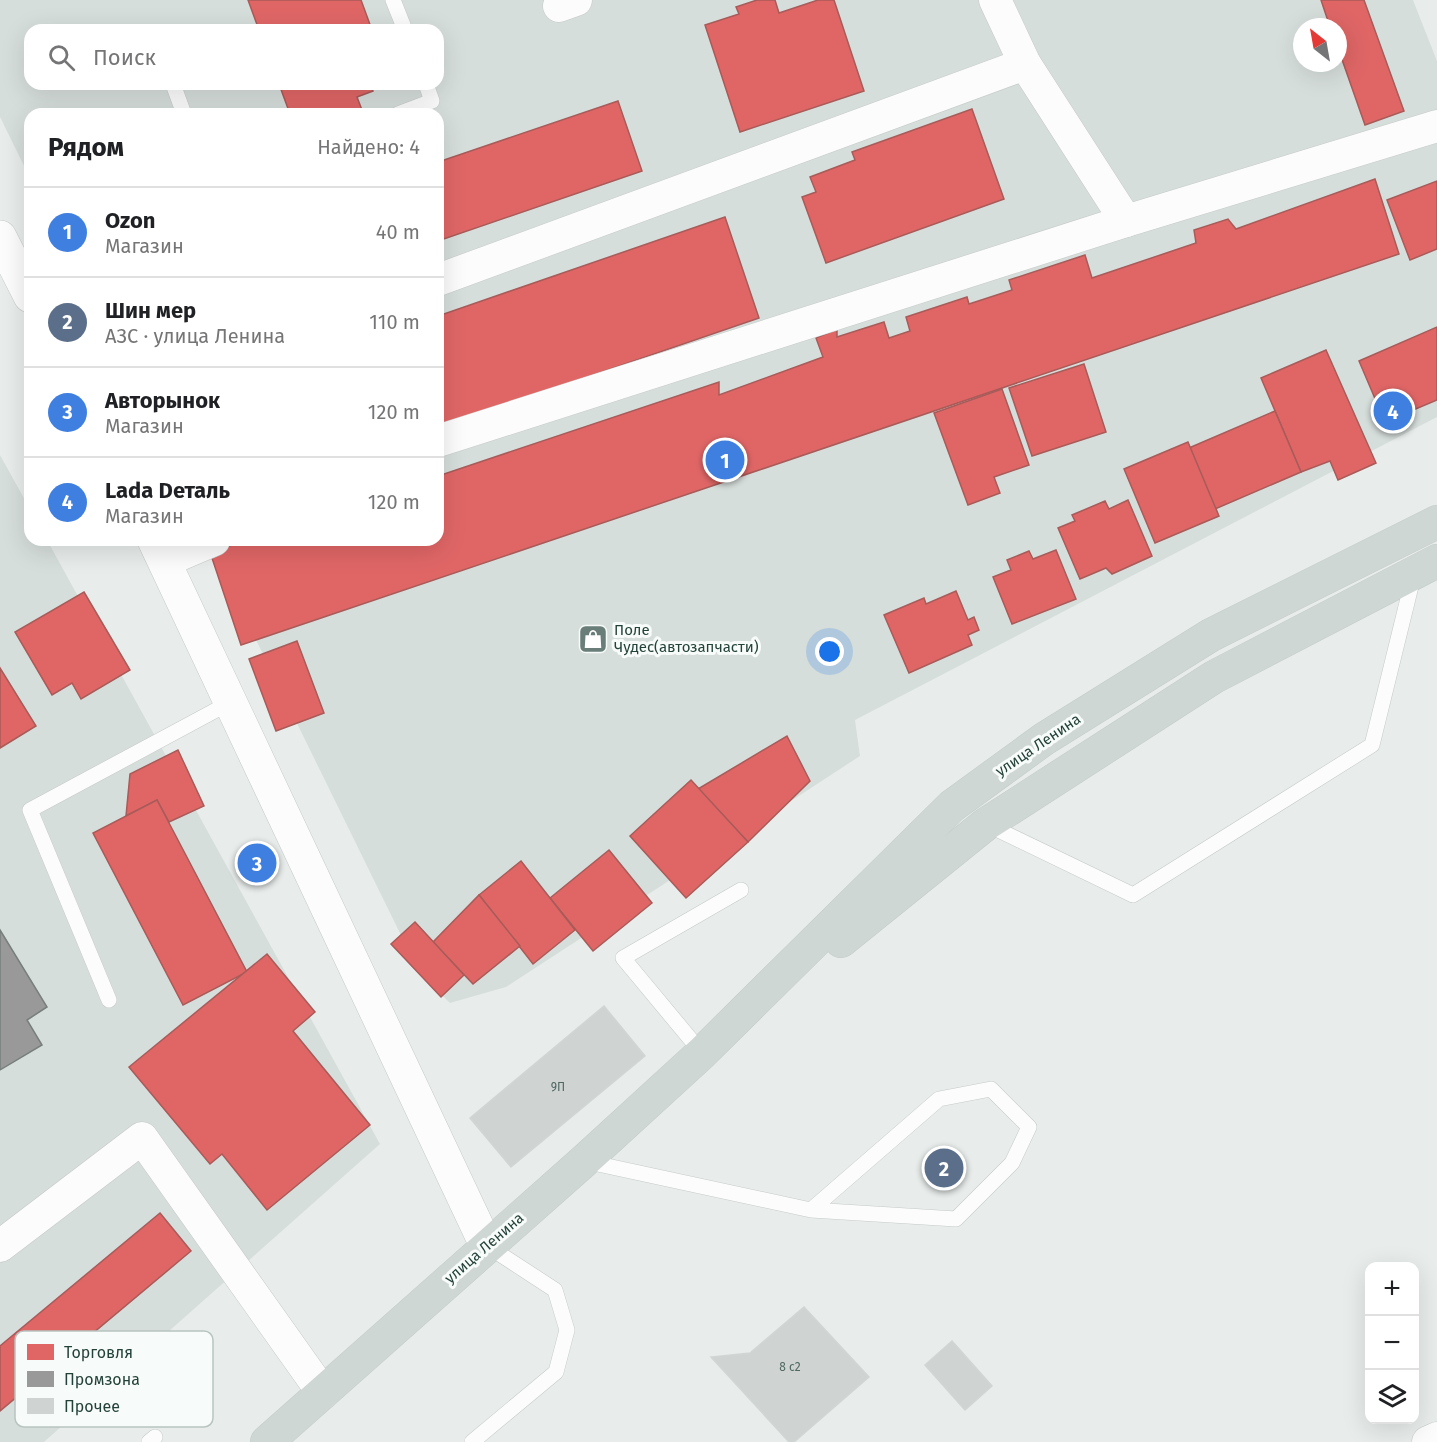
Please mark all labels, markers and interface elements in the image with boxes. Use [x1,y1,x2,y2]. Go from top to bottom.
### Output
north arrow [1293,18,1347,72]
search box [24,24,444,90]
icon: search [45,41,78,74]
text: Поиск [93,44,156,71]
text: Рядом [48,132,124,163]
text: Найдено: 4 [317,135,420,159]
text: Ozon [105,207,155,234]
text: 1 [63,220,72,244]
text: 40 m [376,220,420,244]
text: Магазин [105,234,184,258]
text: Шин мер [105,297,196,324]
text: 2 [62,310,73,334]
text: 110 m [369,310,420,334]
text: АЗС · улица Ленина [105,324,285,348]
text: Авторынок [105,387,220,414]
pin: 4 [1374,388,1412,434]
text: 3 [62,400,73,424]
text: 120 m [368,400,420,424]
text: Магазин [105,414,184,438]
pin: 1 [706,438,744,482]
text: Lada Dеталь [105,477,230,504]
text: 4 [62,490,73,514]
text: 120 m [368,490,420,514]
text: Магазин [105,504,184,528]
place label: Поле Чудес(автозапчасти) [614,621,759,656]
shop icon: Поле Чудес(автозапчасти) [577,623,609,655]
your location [815,637,844,666]
street label: улица Ленина [992,710,1084,780]
pin: 3 [238,840,276,886]
house number: 9П [551,1080,565,1094]
pin: 2 [924,1146,964,1190]
street label: улица Ленина [441,1209,527,1287]
map controls [1365,1262,1419,1424]
button: + [1365,1262,1419,1316]
button: − [1365,1316,1419,1370]
legend [15,1331,213,1427]
text: Торговля [64,1343,133,1362]
house number: 8 с2 [779,1360,801,1374]
text: Промзона [64,1370,140,1389]
button: layers [1365,1370,1419,1424]
text: Прочее [64,1397,120,1416]

